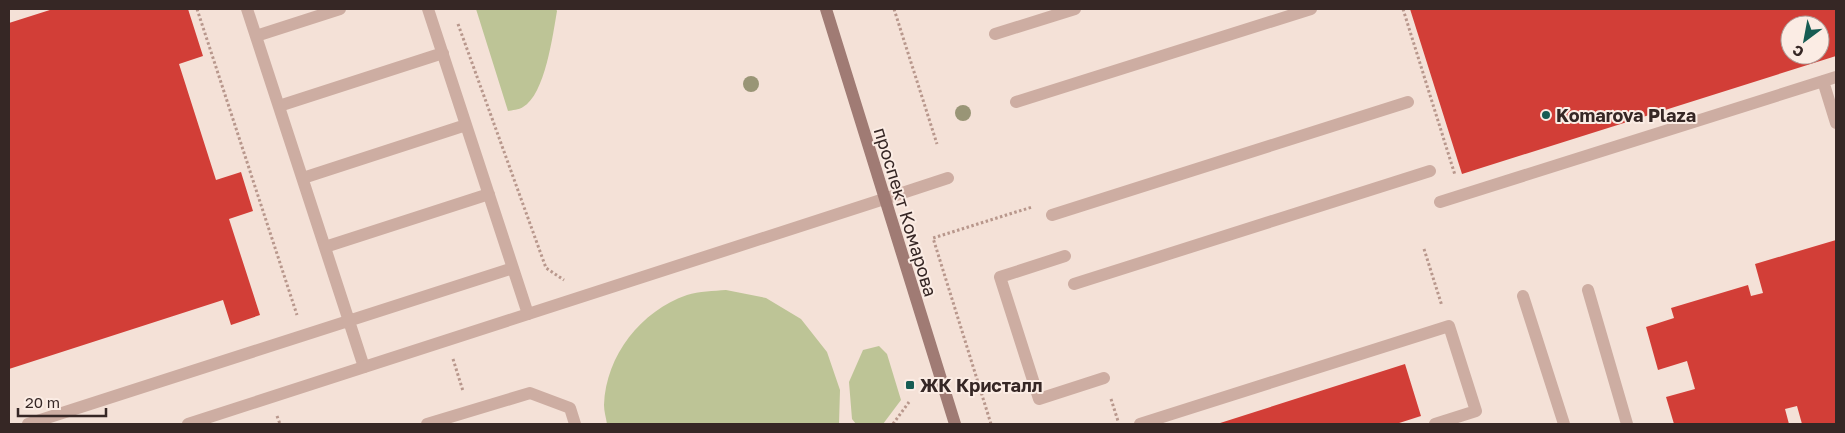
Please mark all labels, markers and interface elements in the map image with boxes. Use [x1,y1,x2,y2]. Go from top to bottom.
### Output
north arrow [1780,15,1830,65]
text: С [1789,42,1807,61]
place label: Komarova Plaza [1556,104,1696,126]
marker: Komarova Plaza [1540,109,1552,121]
street label: проспект Комарова [870,125,942,299]
place label: ЖК Кристалл [920,374,1043,396]
marker: ЖК Кристалл [904,379,916,391]
scale bar [18,386,105,418]
text: 20 m [25,393,60,411]

